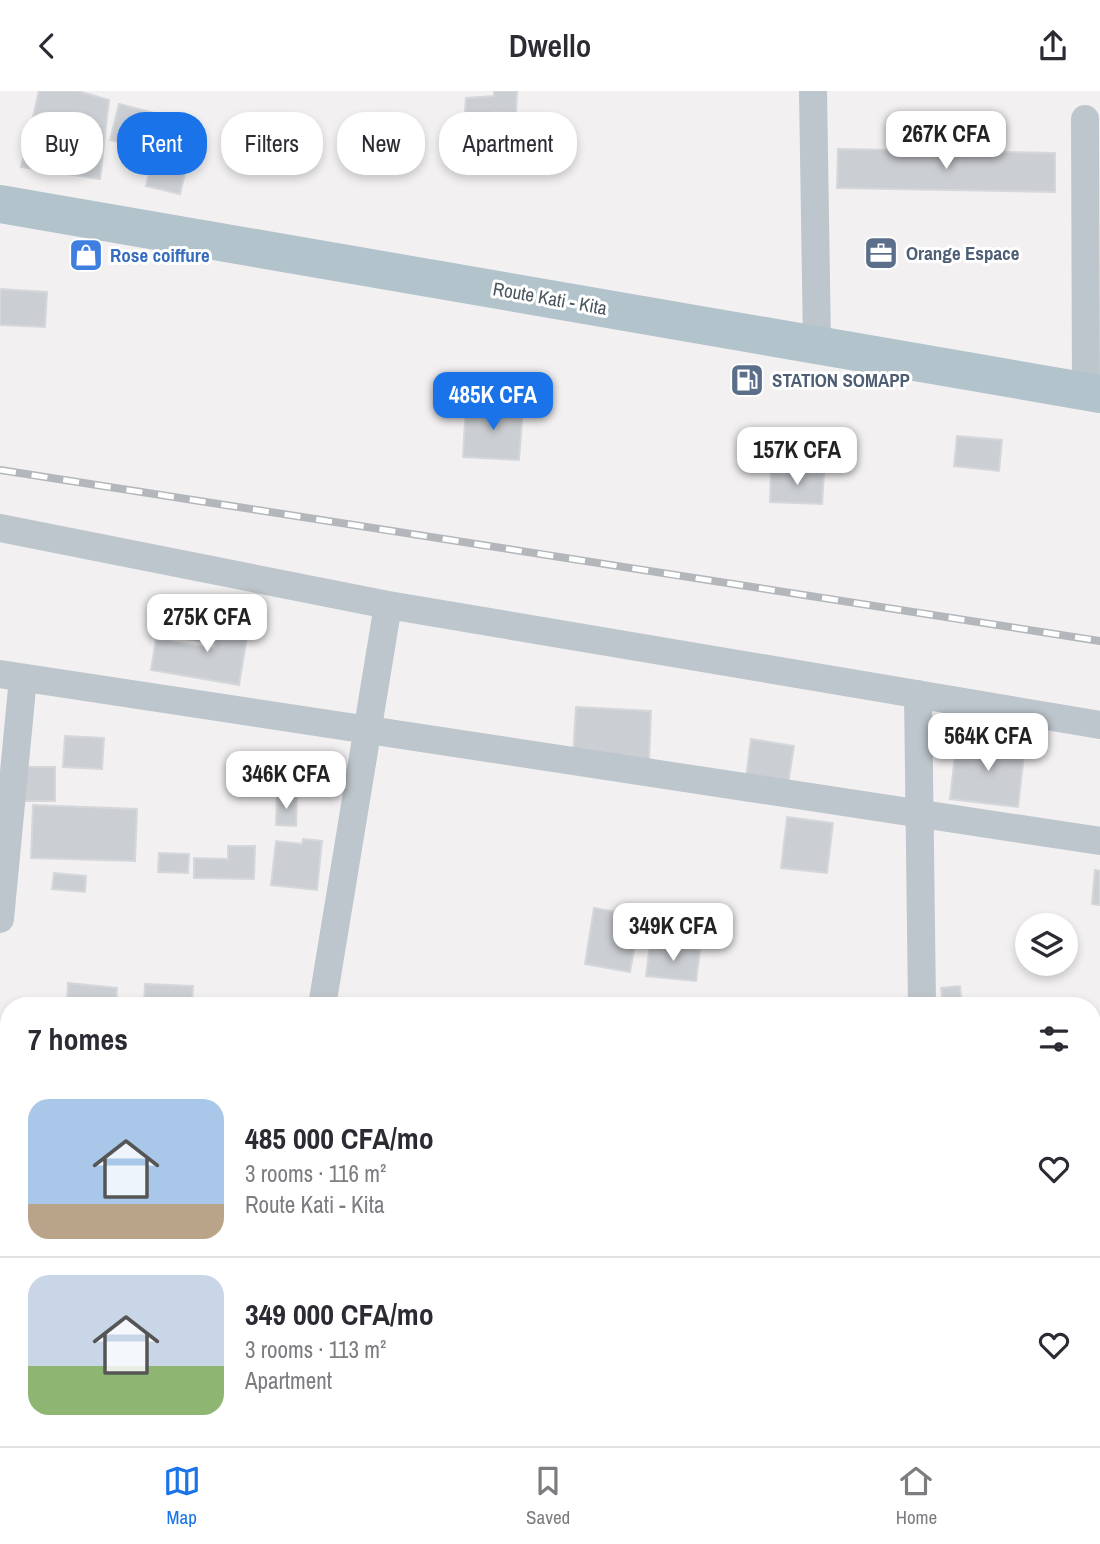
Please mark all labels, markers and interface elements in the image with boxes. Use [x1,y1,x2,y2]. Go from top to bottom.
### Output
text: Dwello [509,24,591,67]
icon: back [28,27,66,65]
icon: share [1034,27,1072,65]
pin: 267K CFA [874,111,1018,171]
chip: Buy [21,112,103,175]
chip: Rent [117,112,207,175]
chip: Filters [221,112,323,175]
chip: New [337,112,425,175]
chip: Apartment [439,112,577,175]
text: 267K CFA [902,118,990,149]
office icon: Orange Espace [862,234,900,272]
shop icon: Rose coiffure [67,236,105,274]
place label: Orange Espace [906,240,1020,266]
place label: Rose coiffure [110,242,210,268]
street label: Route Kati - Kita [491,275,609,321]
fuel station icon: STATION SOMAPP [728,361,766,399]
place label: STATION SOMAPP [772,367,910,393]
pin: 485K CFA [421,373,565,432]
text: 485K CFA [449,379,537,410]
pin: 157K CFA [725,427,869,487]
text: 157K CFA [753,434,841,465]
pin: 275K CFA [135,595,279,654]
text: 275K CFA [163,601,251,632]
pin: 564K CFA [916,713,1060,773]
text: 564K CFA [944,720,1032,751]
pin: 346K CFA [214,751,358,811]
text: 346K CFA [242,758,330,789]
pin: 349K CFA [601,903,745,963]
text: 349K CFA [629,910,717,941]
map controls [1015,913,1078,976]
button: layers [1015,913,1078,976]
text: 7 homes [28,1019,128,1059]
icon: filters [1035,1020,1073,1058]
text: 485 000 CFA/mo [245,1118,434,1158]
icon: home [84,1127,168,1211]
icon: heart [1035,1150,1073,1188]
text: 3 rooms · 116 m² [245,1158,386,1189]
text: Route Kati - Kita [245,1189,384,1220]
text: 349 000 CFA/mo [245,1294,434,1334]
icon: home [84,1303,168,1387]
icon: heart [1035,1326,1073,1364]
text: 3 rooms · 113 m² [245,1334,386,1365]
text: Apartment [245,1365,332,1396]
tab: Map [163,1462,201,1530]
tab: Saved [526,1462,570,1530]
tab: Home [896,1462,937,1530]

